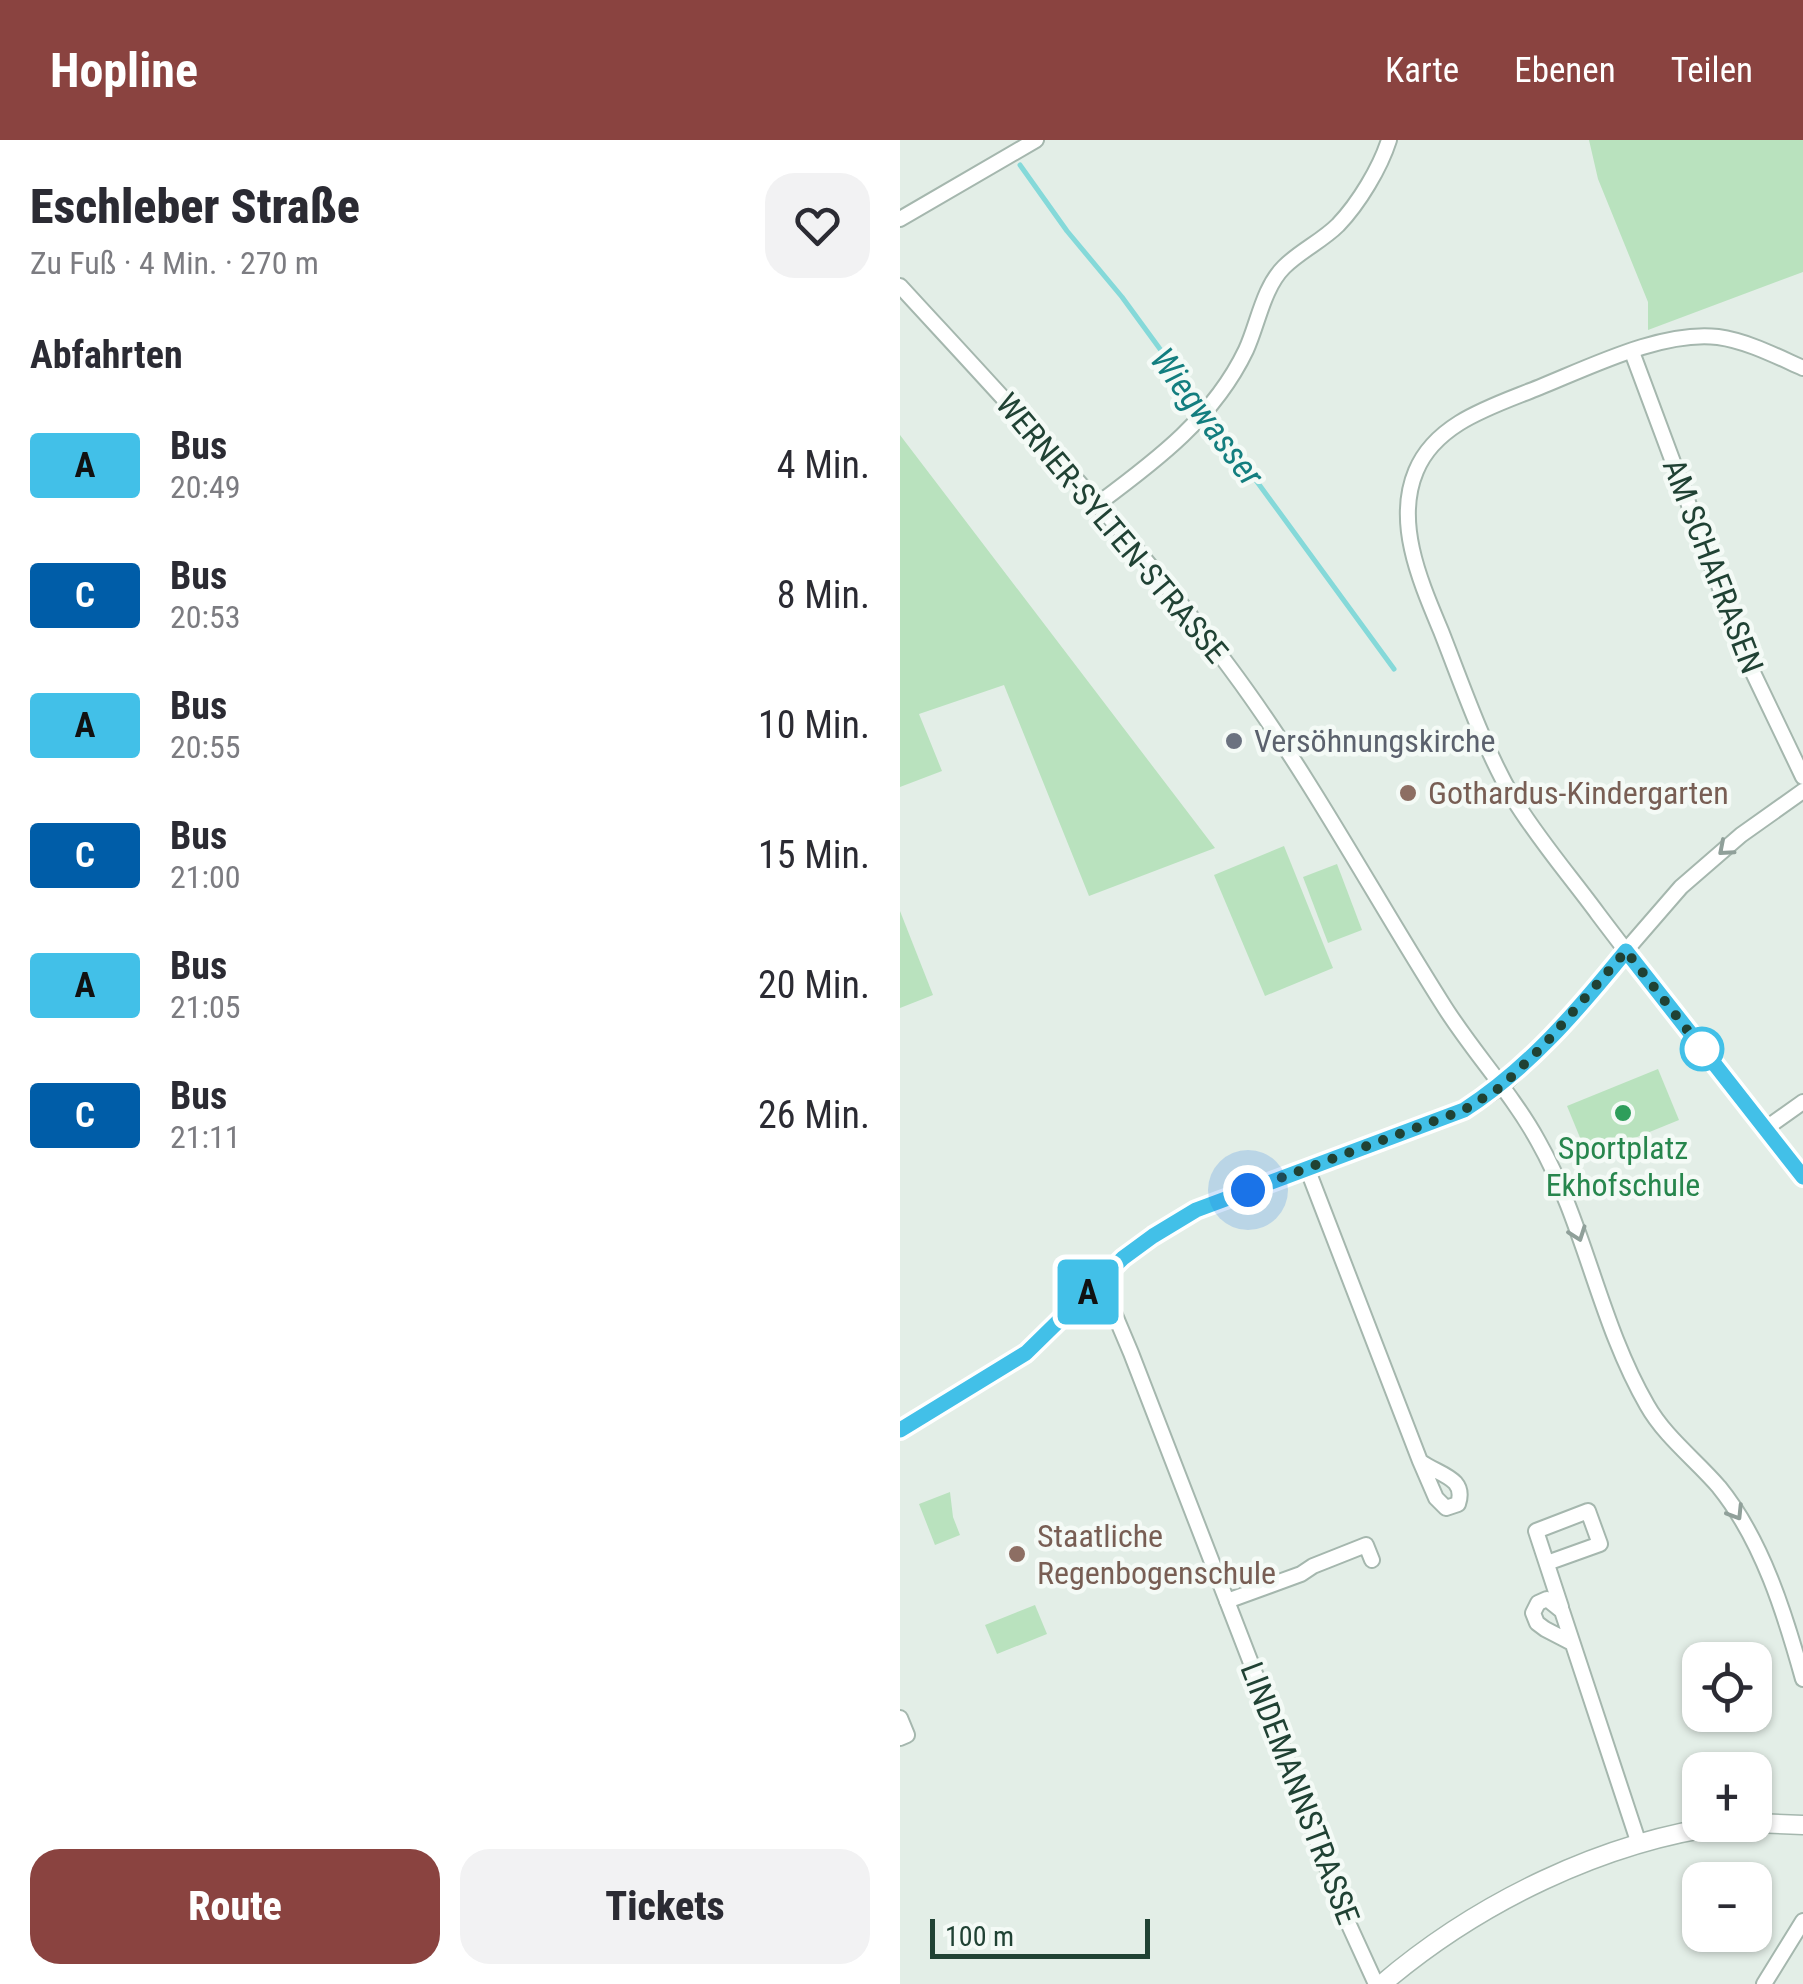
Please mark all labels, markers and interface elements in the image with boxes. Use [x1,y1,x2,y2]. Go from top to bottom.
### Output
text: Hopline [50,42,198,99]
text: Karte [1385,50,1459,91]
text: Ebenen [1514,50,1616,91]
text: Teilen [1671,50,1753,91]
button: heart [765,173,870,278]
text: Eschleber Straße [30,178,360,235]
text: Zu Fuß · 4 Min. · 270 m [30,244,319,282]
text: Abfahrten [30,333,183,377]
water label: Wiegwasser [1142,340,1272,495]
street label: WERNER-SYLTEN-STRASSE [988,385,1236,671]
text: Bus [170,424,227,468]
text: 4 Min. [777,443,870,487]
text: A [75,445,95,486]
street label: AM SCHAFRASEN [1655,453,1771,679]
text: 20:49 [170,468,241,506]
text: Bus [170,554,227,598]
text: 8 Min. [777,573,870,617]
text: C [75,575,95,616]
text: 20:53 [170,598,241,636]
text: Bus [170,684,227,728]
text: 10 Min. [758,703,870,747]
text: A [75,705,95,746]
place label: Versöhnungskirche [1254,722,1495,760]
text: 20:55 [170,728,241,766]
marker: Versöhnungskirche [1223,730,1245,752]
place label: Gothardus-Kindergarten [1428,774,1729,812]
marker: Gothardus-Kindergarten [1397,782,1419,804]
text: Bus [170,814,227,858]
text: 15 Min. [758,833,870,877]
text: C [75,835,95,876]
one-way arrow [1718,838,1737,856]
text: 21:00 [170,858,241,896]
text: Bus [170,944,227,988]
text: 20 Min. [758,963,870,1007]
text: A [75,965,95,1006]
text: 21:05 [170,988,241,1026]
unlabelled marker [1681,1028,1723,1070]
text: Bus [170,1074,227,1118]
text: 26 Min. [758,1093,870,1137]
text: C [75,1095,95,1136]
marker: Sportplatz Ekhofschule [1612,1102,1634,1124]
text: 21:11 [170,1118,241,1156]
place label: Sportplatz Ekhofschule [1546,1129,1700,1204]
your location [1223,1165,1273,1215]
one-way arrow [1566,1225,1587,1242]
line badge: A [1056,1260,1120,1324]
text: A [1078,1272,1098,1313]
one-way arrow [1723,1503,1742,1521]
place label: Staatliche Regenbogenschule [1037,1517,1276,1592]
marker: Staatliche Regenbogenschule [1006,1543,1028,1565]
map controls [1682,1642,1772,1952]
button: locate [1682,1642,1772,1732]
street label: LINDEMANNSTRASSE [1233,1657,1367,1929]
button: + [1682,1752,1772,1842]
button: Route [30,1849,440,1964]
button: Tickets [460,1849,870,1964]
button: − [1682,1862,1772,1952]
scale bar [930,1914,1150,1958]
text: 100 m [945,1920,1014,1953]

